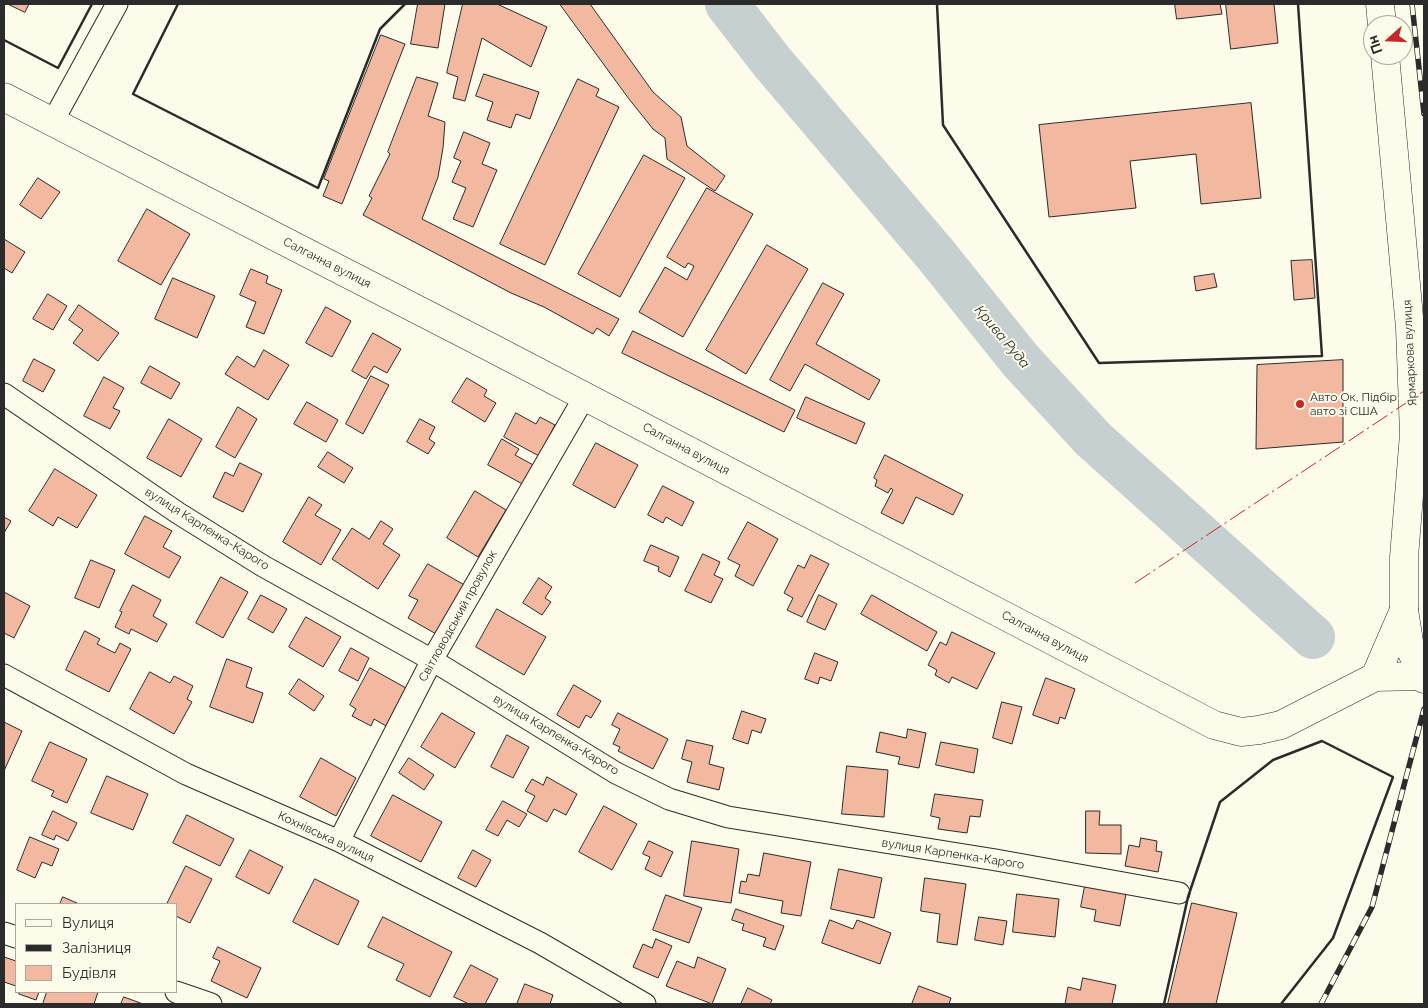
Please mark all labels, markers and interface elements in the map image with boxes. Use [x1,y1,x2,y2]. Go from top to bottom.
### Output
north arrow [1363,15,1413,65]
text: Пн [1364,33,1386,56]
street label: Салганна вулиця [281,235,373,291]
street label: Ярмаркова вулиця [1400,299,1420,407]
water label: Крива Руда [971,302,1033,372]
place label: Авто Ок, Підбір авто зі США [1310,390,1397,418]
marker: Авто Ок, Підбір авто зі США [1294,398,1306,410]
street label: Салганна вулиця [640,420,732,478]
street label: вулиця Карпенка-Карого [142,485,272,573]
street label: Світловодський провулок [416,548,500,684]
street label: Салганна вулиця [999,608,1091,666]
street label: вулиця Карпенка-Карого [491,692,621,778]
street label: Кохнівська вулиця [275,808,377,866]
street label: вулиця Карпенка-Карого [881,836,1025,872]
legend [15,903,178,993]
text: Вулиця [62,914,114,932]
text: Залізниця [62,939,131,957]
text: Будівля [62,964,116,982]

